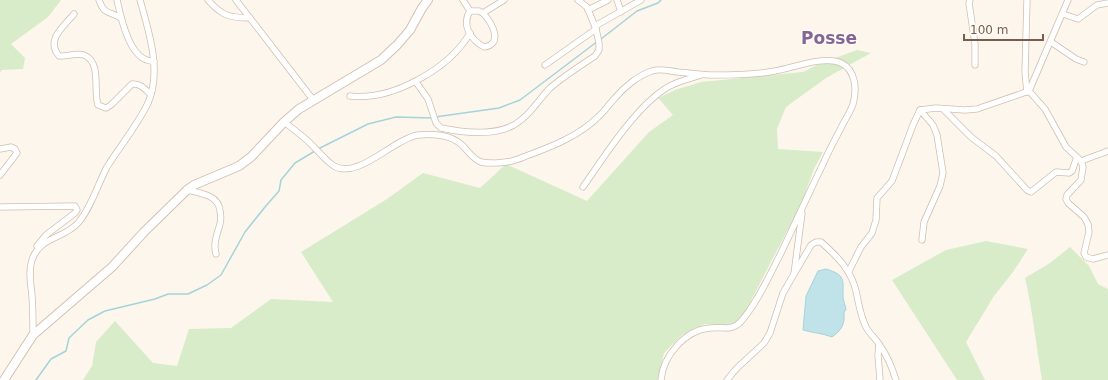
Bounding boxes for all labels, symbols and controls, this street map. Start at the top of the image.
scale bar [964,16,1043,42]
text: 100 m [970,23,1008,37]
district label: Posse [801,28,857,48]

